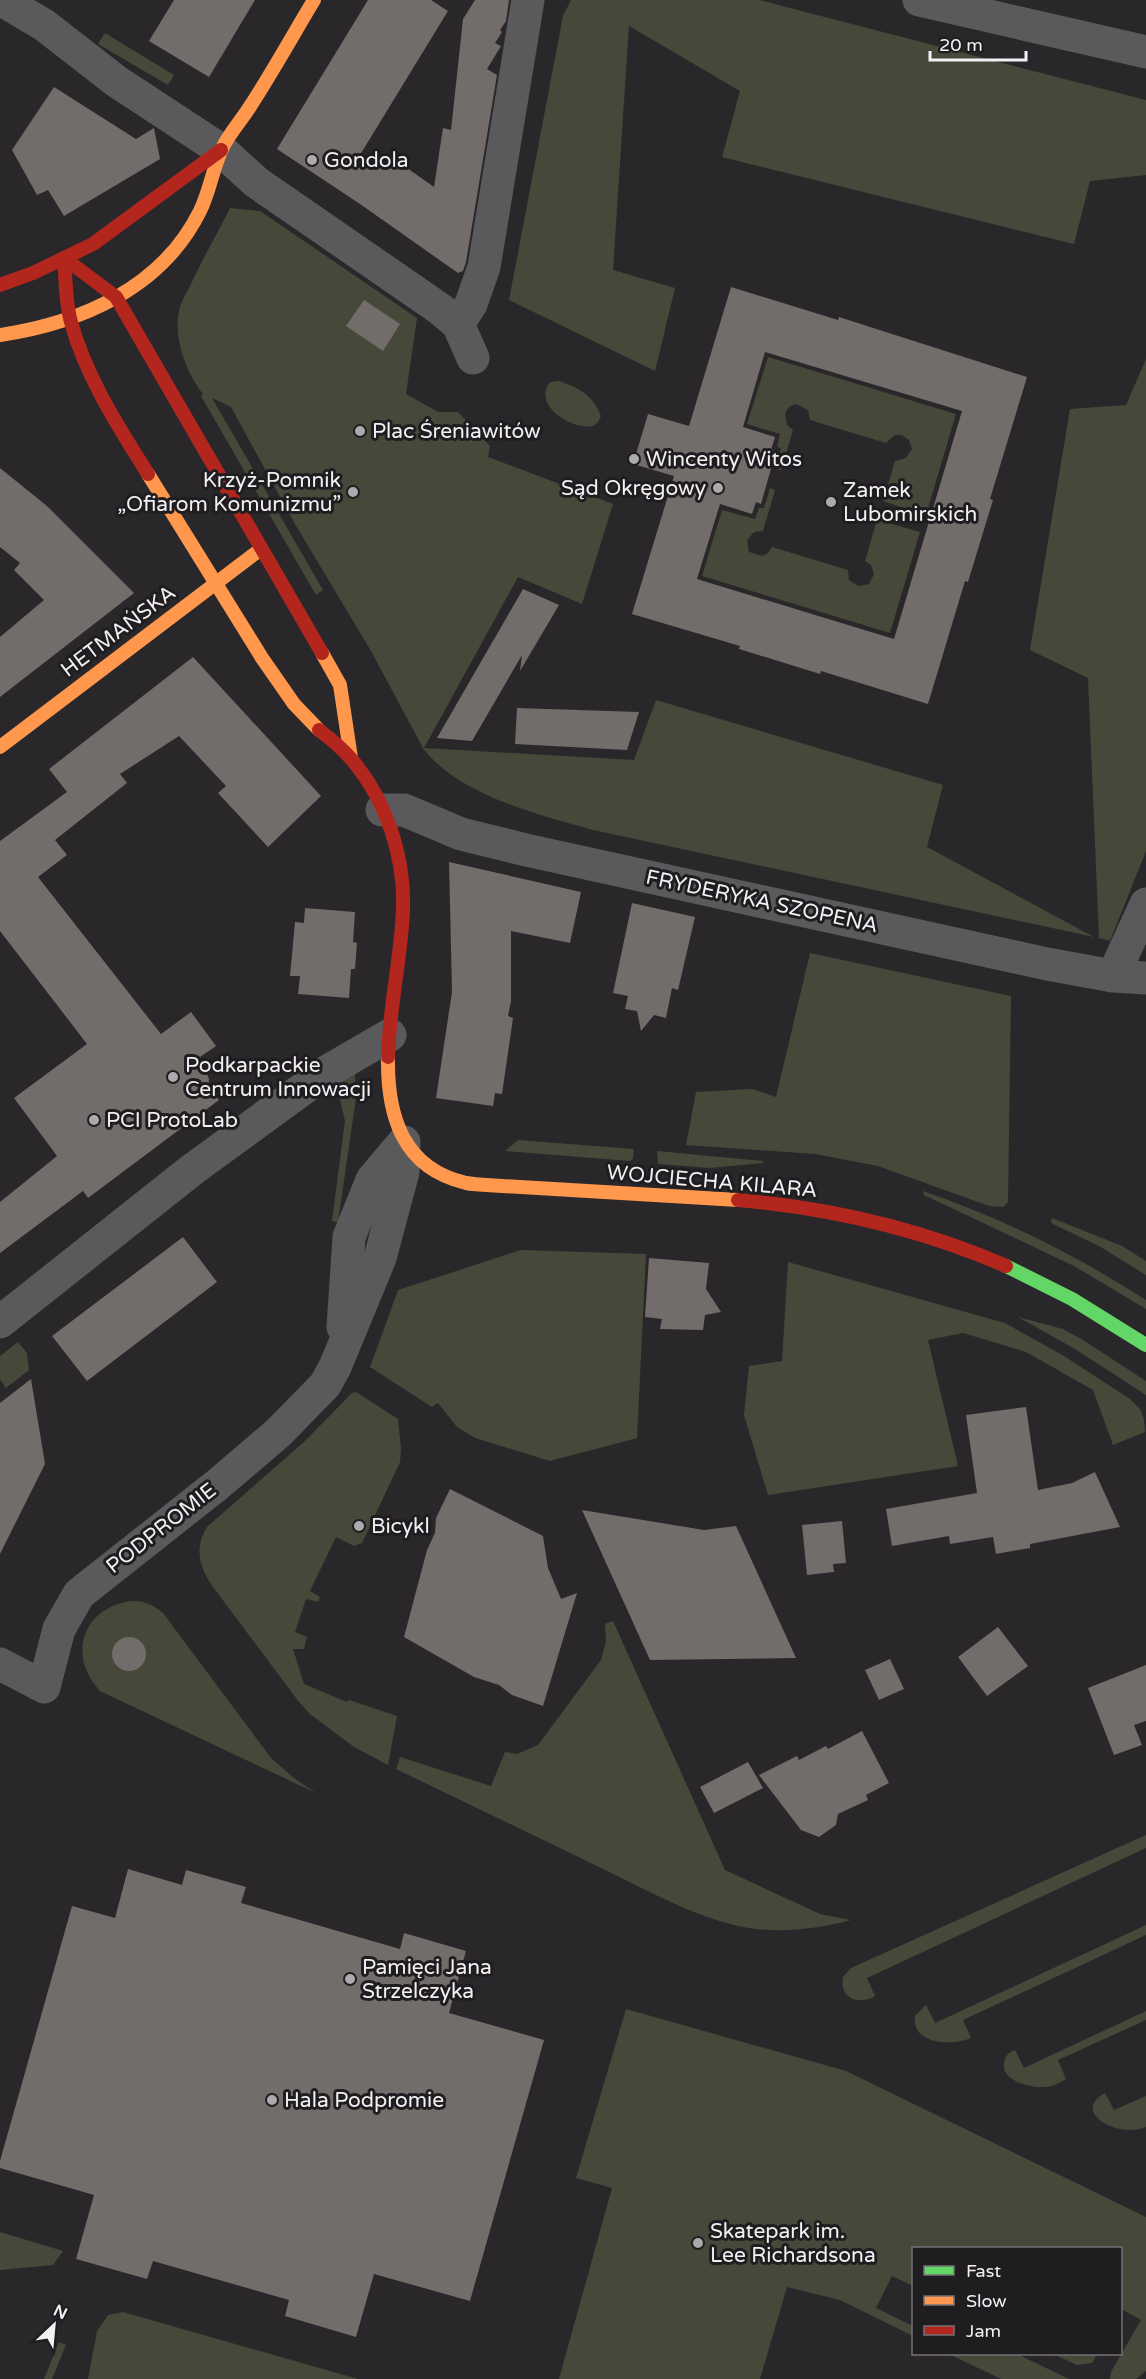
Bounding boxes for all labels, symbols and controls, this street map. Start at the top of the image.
scale bar [930,24,1026,62]
text: 20 m [939,34,983,56]
place label: Gondola [324,148,409,173]
marker: Gondola [305,153,319,167]
place label: Plac Śreniawitów [372,419,541,444]
marker: Plac Śreniawitów [353,424,367,438]
place label: Wincenty Witos [646,447,802,472]
marker: Wincenty Witos [627,452,641,466]
place label: Krzyż-Pomnik „Ofiarom Komunizmu” [117,468,341,517]
place label: Sąd Okręgowy [561,476,706,501]
place label: Zamek Lubomirskich [843,478,977,527]
marker: Sąd Okręgowy [711,481,725,495]
marker: Krzyż-Pomnik „Ofiarom Komunizmu” [346,485,360,499]
marker: Zamek Lubomirskich [824,495,838,509]
street label: HETMAŃSKA [56,580,181,683]
street label: FRYDERYKA SZOPENA [643,865,880,938]
place label: Podkarpackie Centrum Innowacji [185,1053,371,1102]
marker: Podkarpackie Centrum Innowacji [166,1070,180,1084]
place label: PCI ProtoLab [106,1108,238,1133]
marker: PCI ProtoLab [87,1113,101,1127]
street label: WOJCIECHA KILARA [606,1160,818,1203]
street label: PODPROMIE [101,1478,221,1579]
place label: Bicykl [371,1514,430,1539]
marker: Bicykl [352,1519,366,1533]
place label: Pamięci Jana Strzelczyka [362,1955,492,2004]
marker: Pamięci Jana Strzelczyka [343,1972,357,1986]
place label: Hala Podpromie [284,2088,444,2113]
marker: Hala Podpromie [265,2093,279,2107]
place label: Skatepark im. Lee Richardsona [710,2219,876,2268]
marker: Skatepark im. Lee Richardsona [691,2236,705,2250]
legend [912,2247,1122,2355]
text: Fast [966,2260,1001,2282]
text: Slow [966,2290,1007,2312]
north arrow [24,2295,84,2355]
text: N [50,2301,70,2324]
text: Jam [966,2320,1001,2342]

